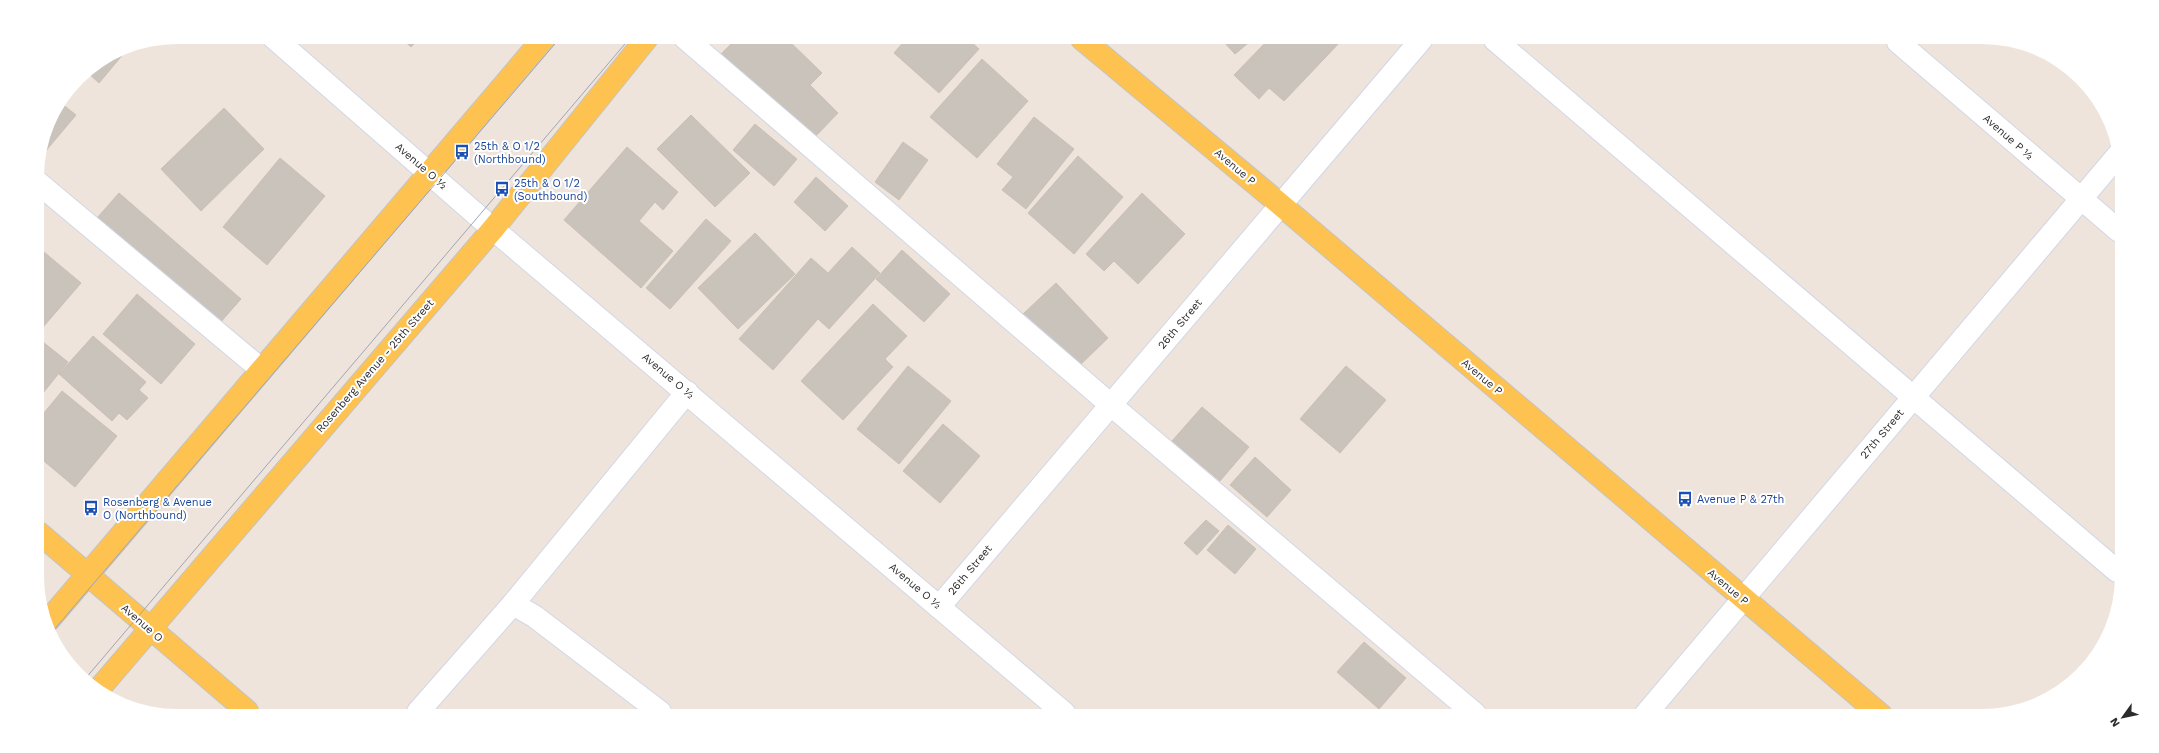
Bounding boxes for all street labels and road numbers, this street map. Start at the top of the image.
street label: Avenue P ½ [1980,112,2036,163]
street label: Avenue O ½ [393,140,450,192]
street label: Avenue P [1212,146,1258,188]
street label: Rosenberg Avenue - 25th Street [314,296,437,435]
street label: 26th Street [1155,296,1205,352]
street label: Avenue O ½ [639,350,697,402]
street label: Avenue P [1459,356,1505,398]
street label: 27th Street [1858,406,1907,461]
street label: 26th Street [945,542,995,598]
street label: Avenue O ½ [886,560,944,612]
street label: Avenue P [1705,566,1751,608]
street label: Avenue O [119,601,165,645]

